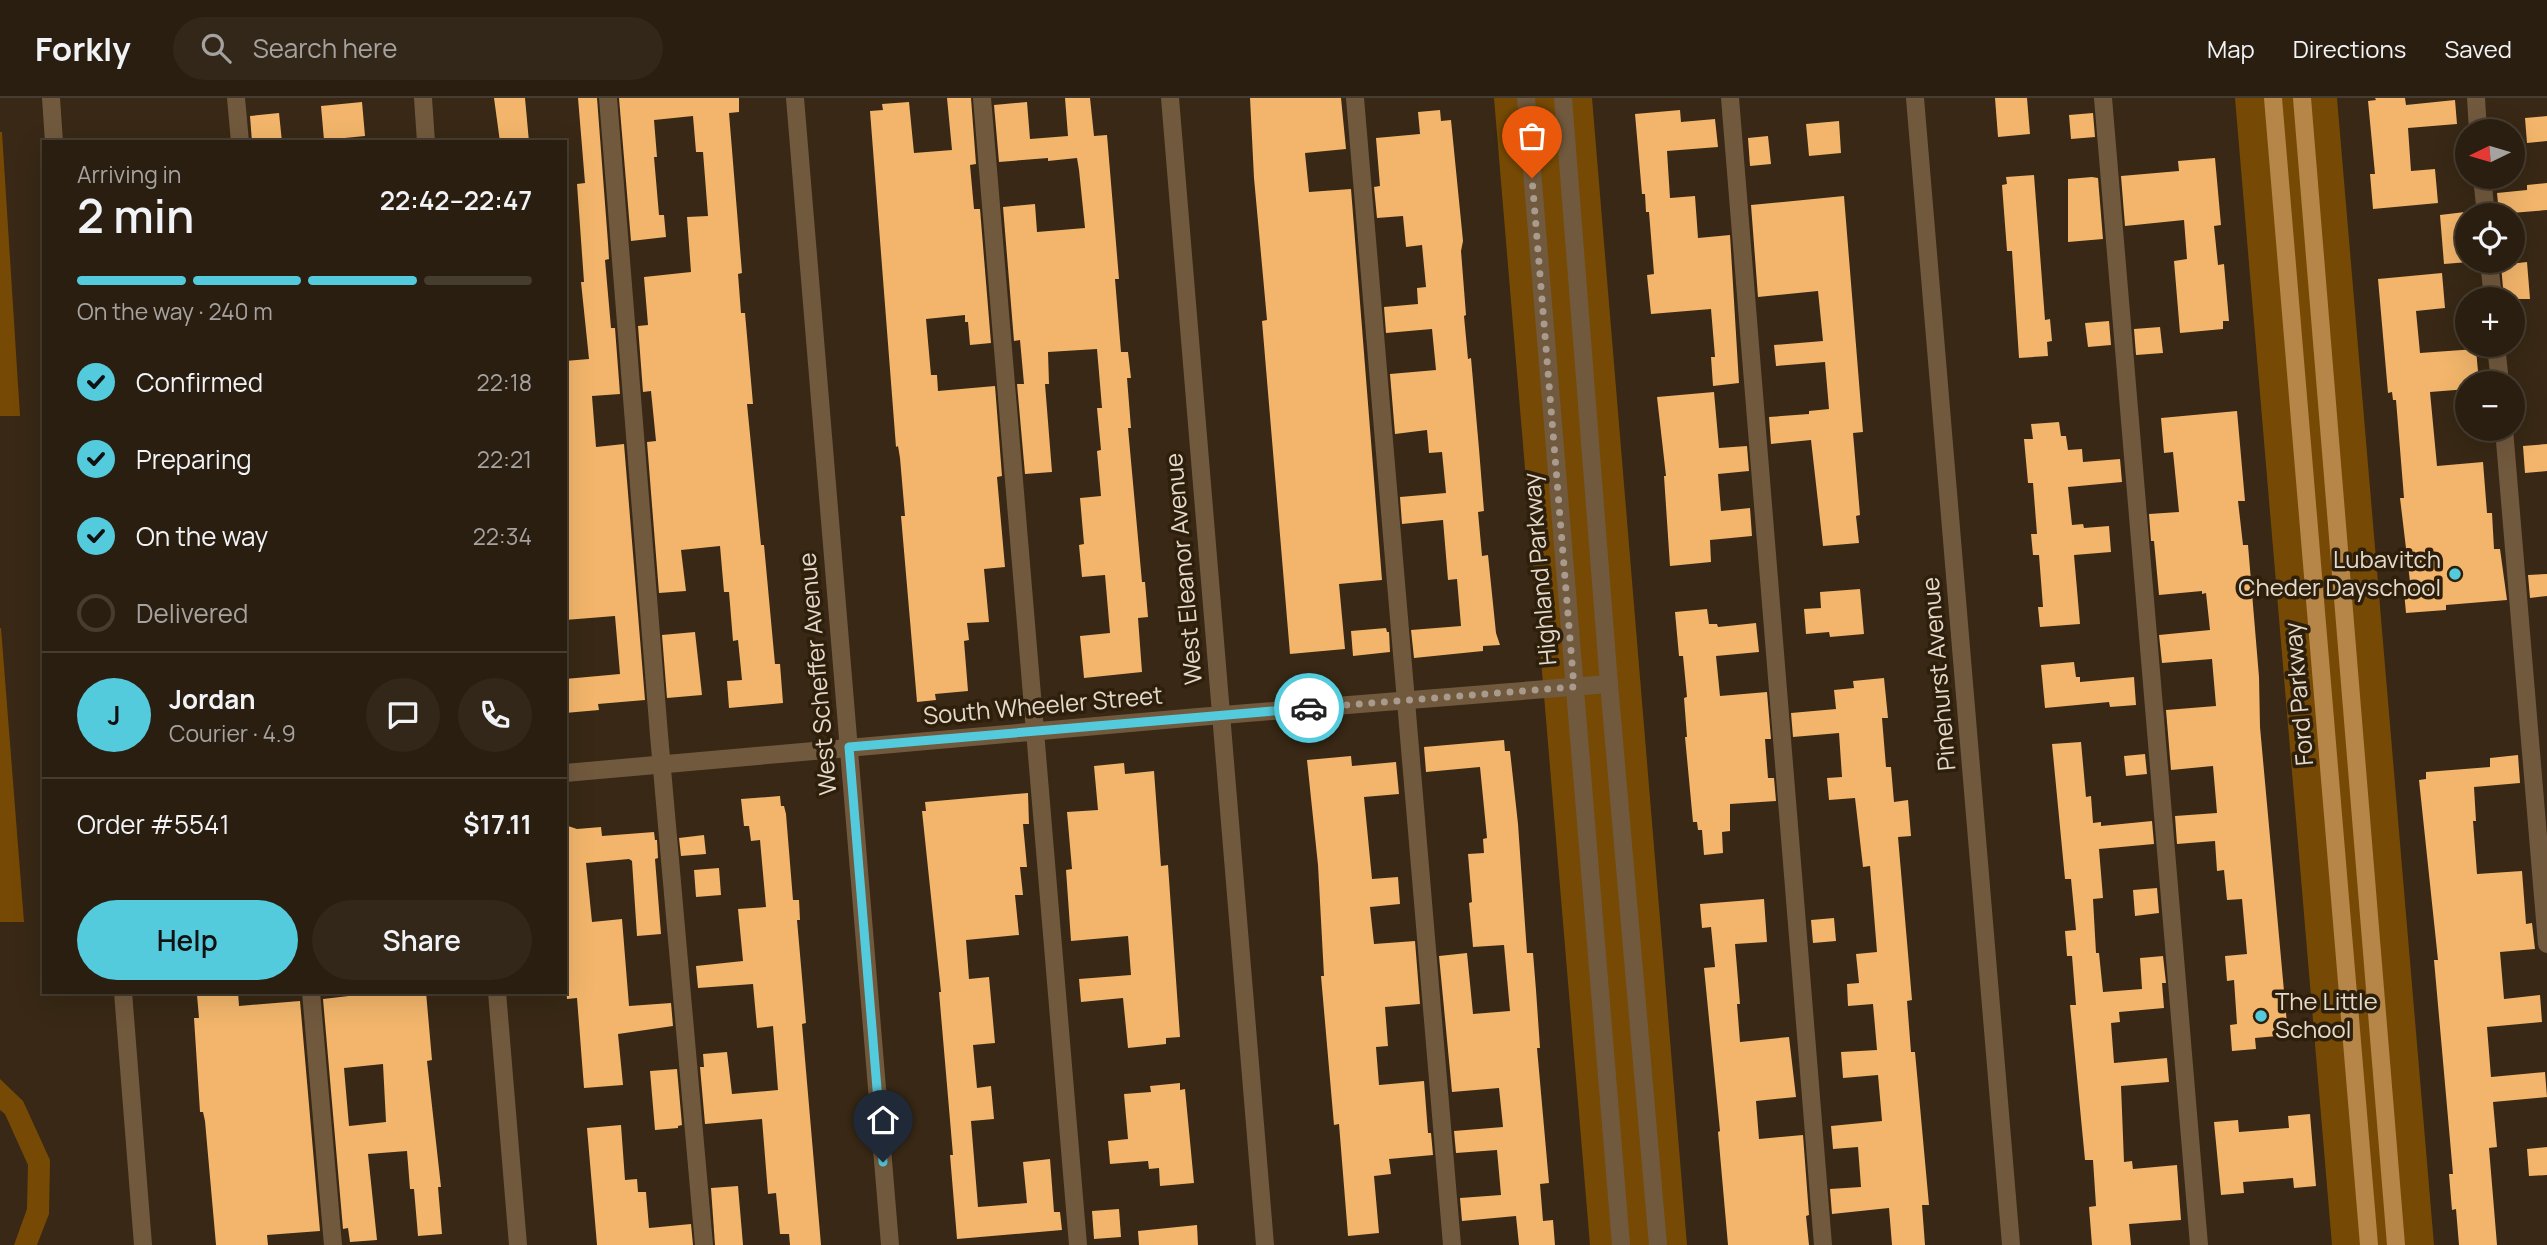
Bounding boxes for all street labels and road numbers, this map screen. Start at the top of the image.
street label: West Eleanor Avenue [1156,452,1209,686]
street label: Highland Parkway [1514,471,1563,667]
street label: West Scheffer Avenue [789,551,844,797]
street label: Pinehurst Avenue [1913,576,1962,772]
street label: Ford Parkway [2275,621,2320,767]
street label: South Wheeler Street [922,678,1164,731]

